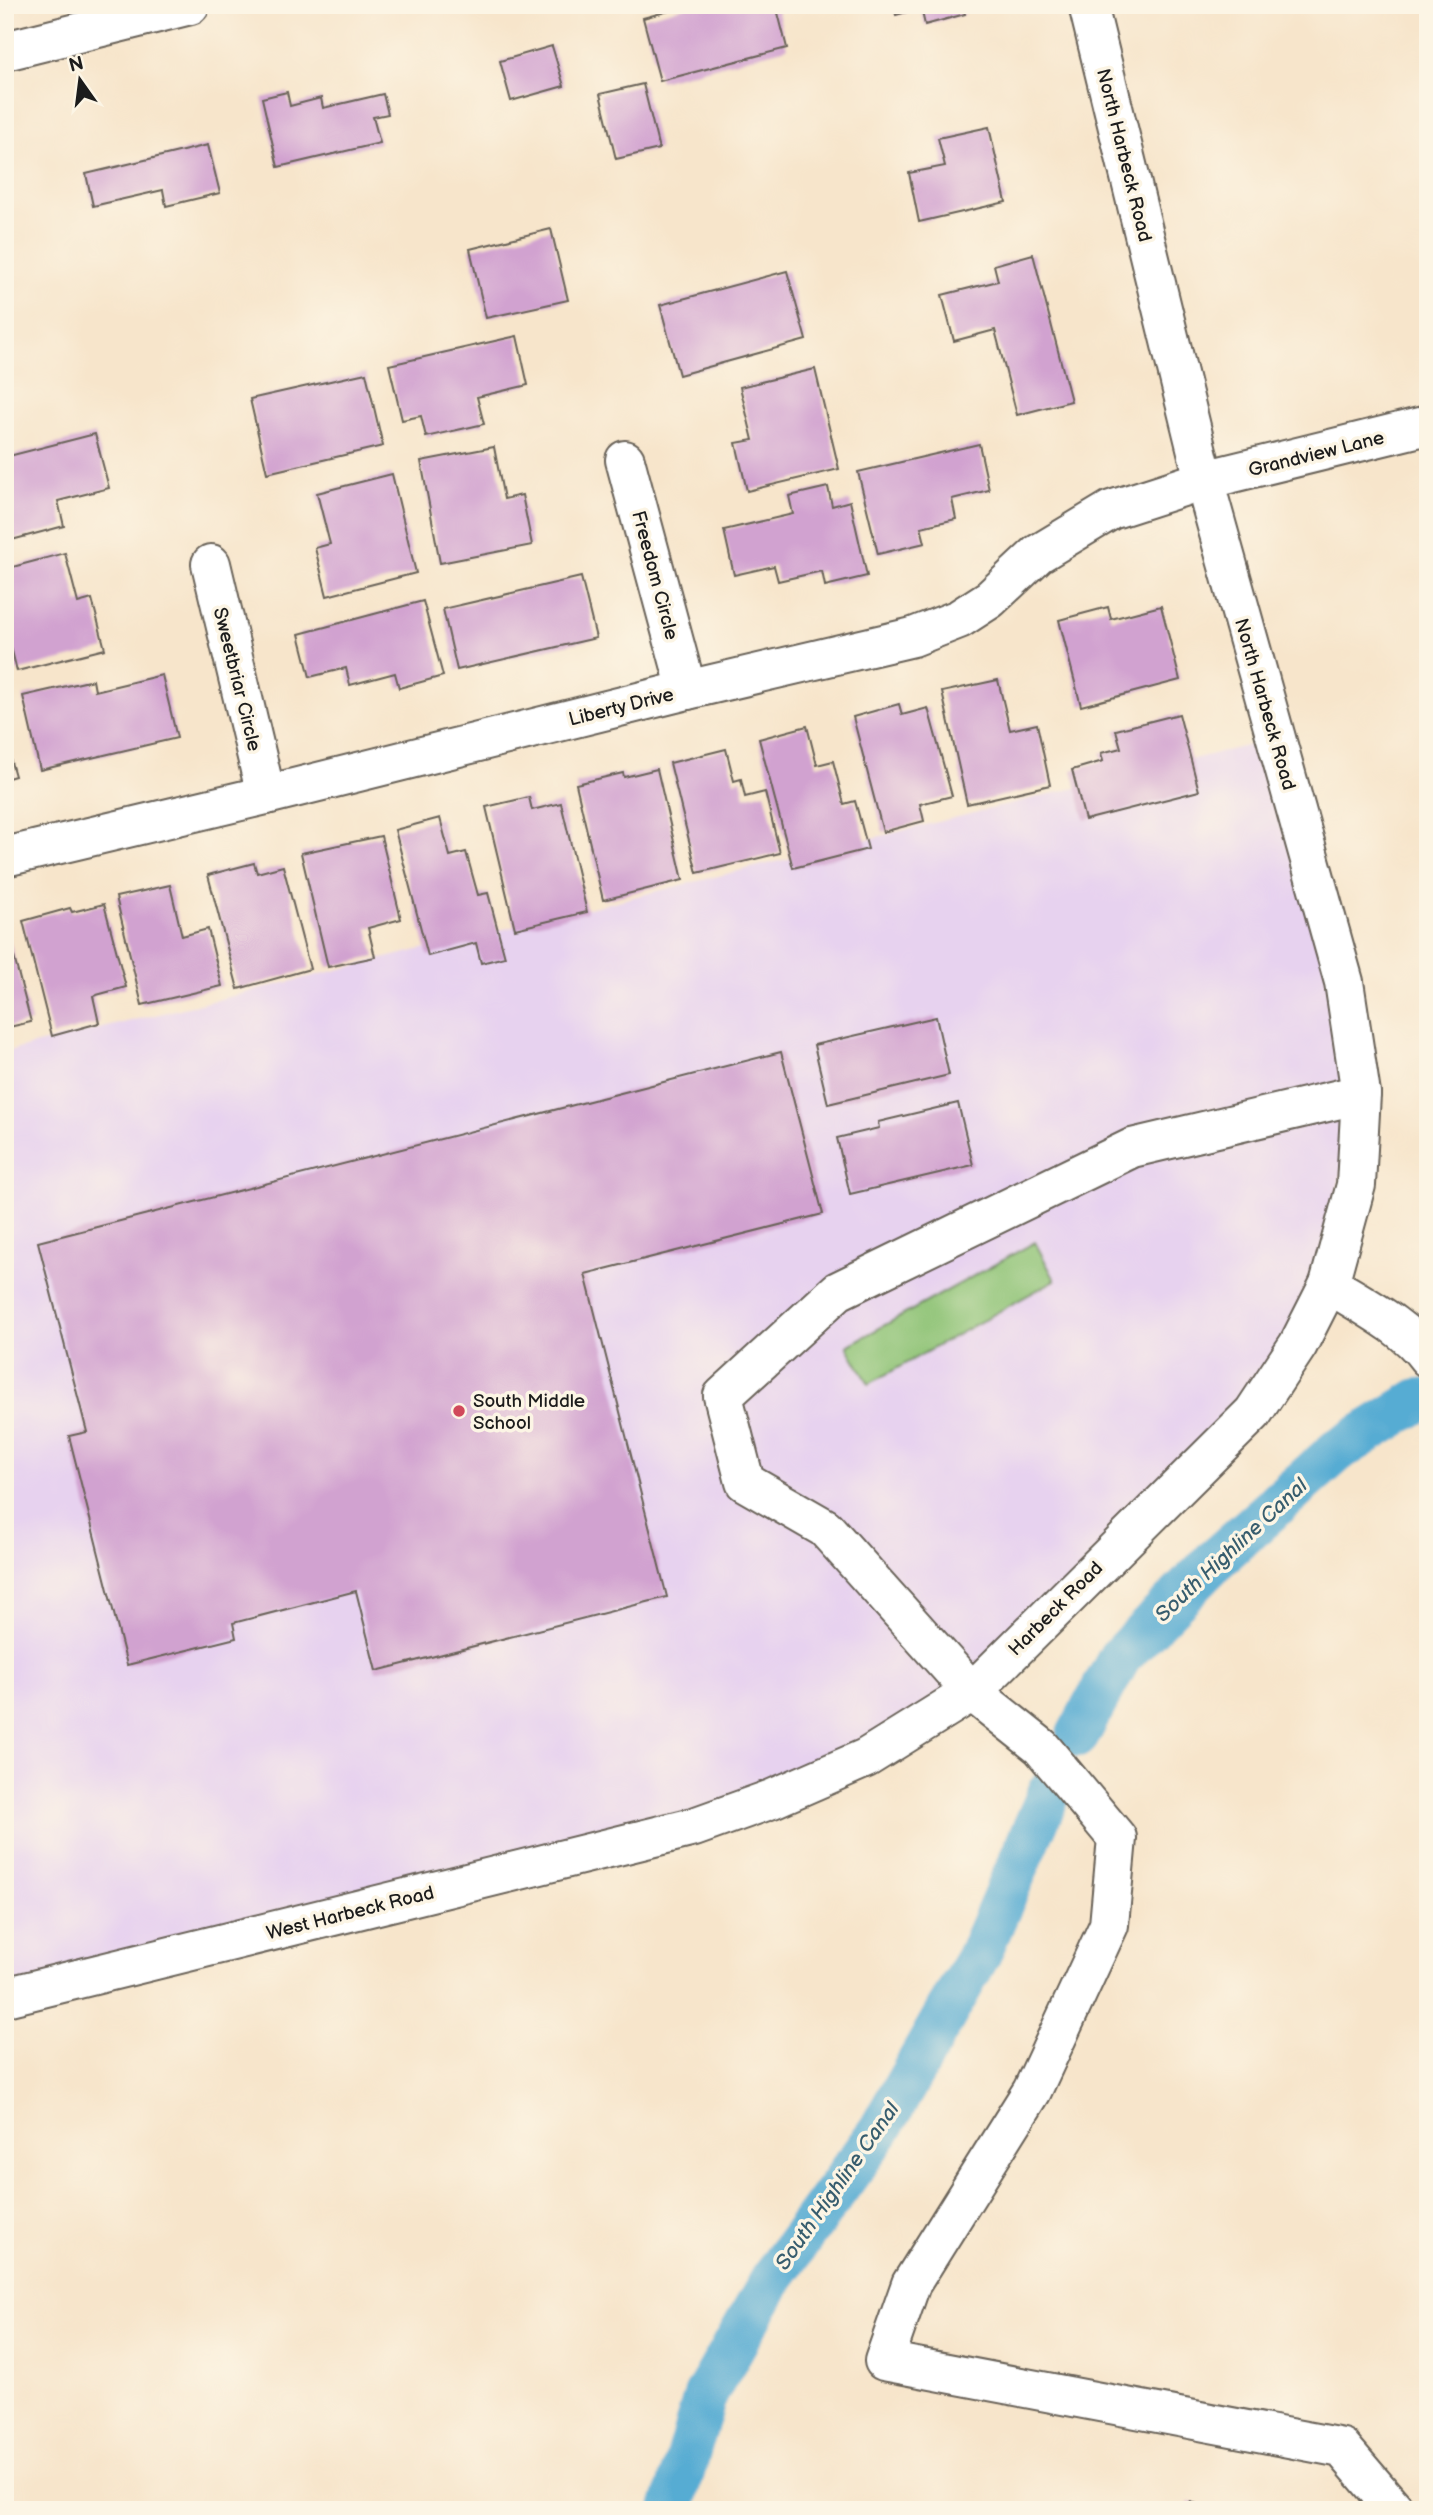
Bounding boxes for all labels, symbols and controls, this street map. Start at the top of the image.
north arrow [46,46,116,116]
text: N [67,52,86,78]
street label: North Harbeck Road [1091,66,1156,244]
street label: Grandview Lane [1246,426,1387,482]
street label: Freedom Circle [626,508,683,642]
street label: Sweetbriar Circle [208,605,266,754]
street label: North Harbeck Road [1229,616,1300,793]
street label: Liberty Drive [566,683,676,732]
place label: South Middle School [473,1390,585,1435]
marker: South Middle School [451,1403,467,1419]
water label: South Highline Canal [1150,1473,1313,1627]
street label: Harbeck Road [1004,1557,1108,1661]
street label: West Harbeck Road [264,1882,437,1945]
water label: South Highline Canal [770,2097,905,2275]

